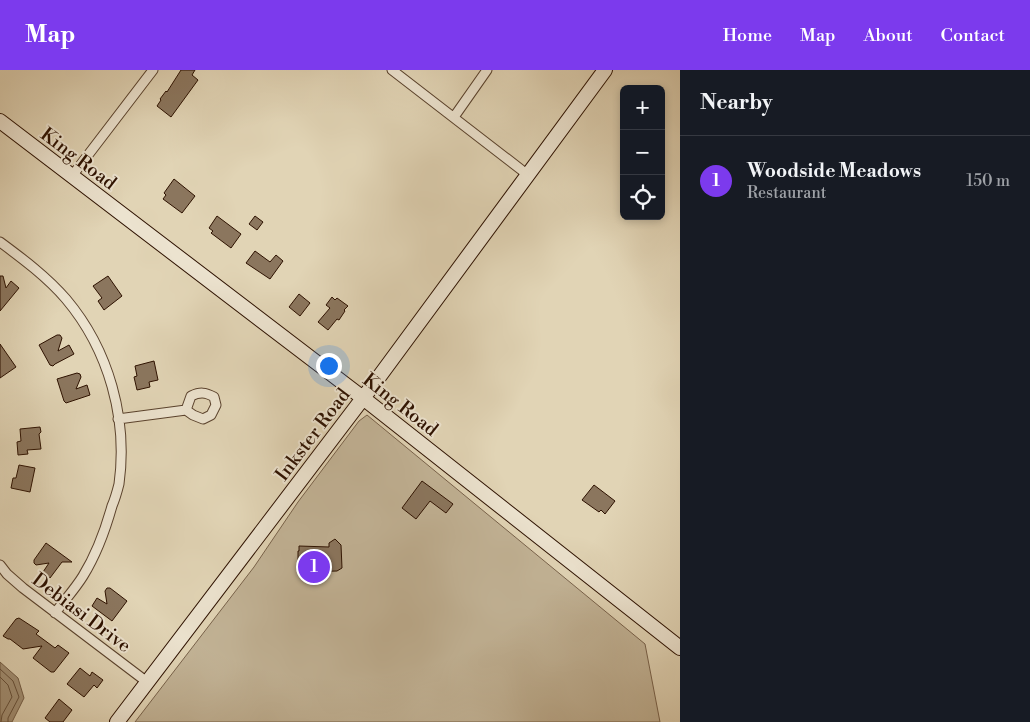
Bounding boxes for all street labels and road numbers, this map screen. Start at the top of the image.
street label: King Road [36,122,121,195]
street label: King Road [358,368,443,442]
street label: Inkster Road [270,383,356,486]
street label: Debiasi Drive [27,568,136,658]

